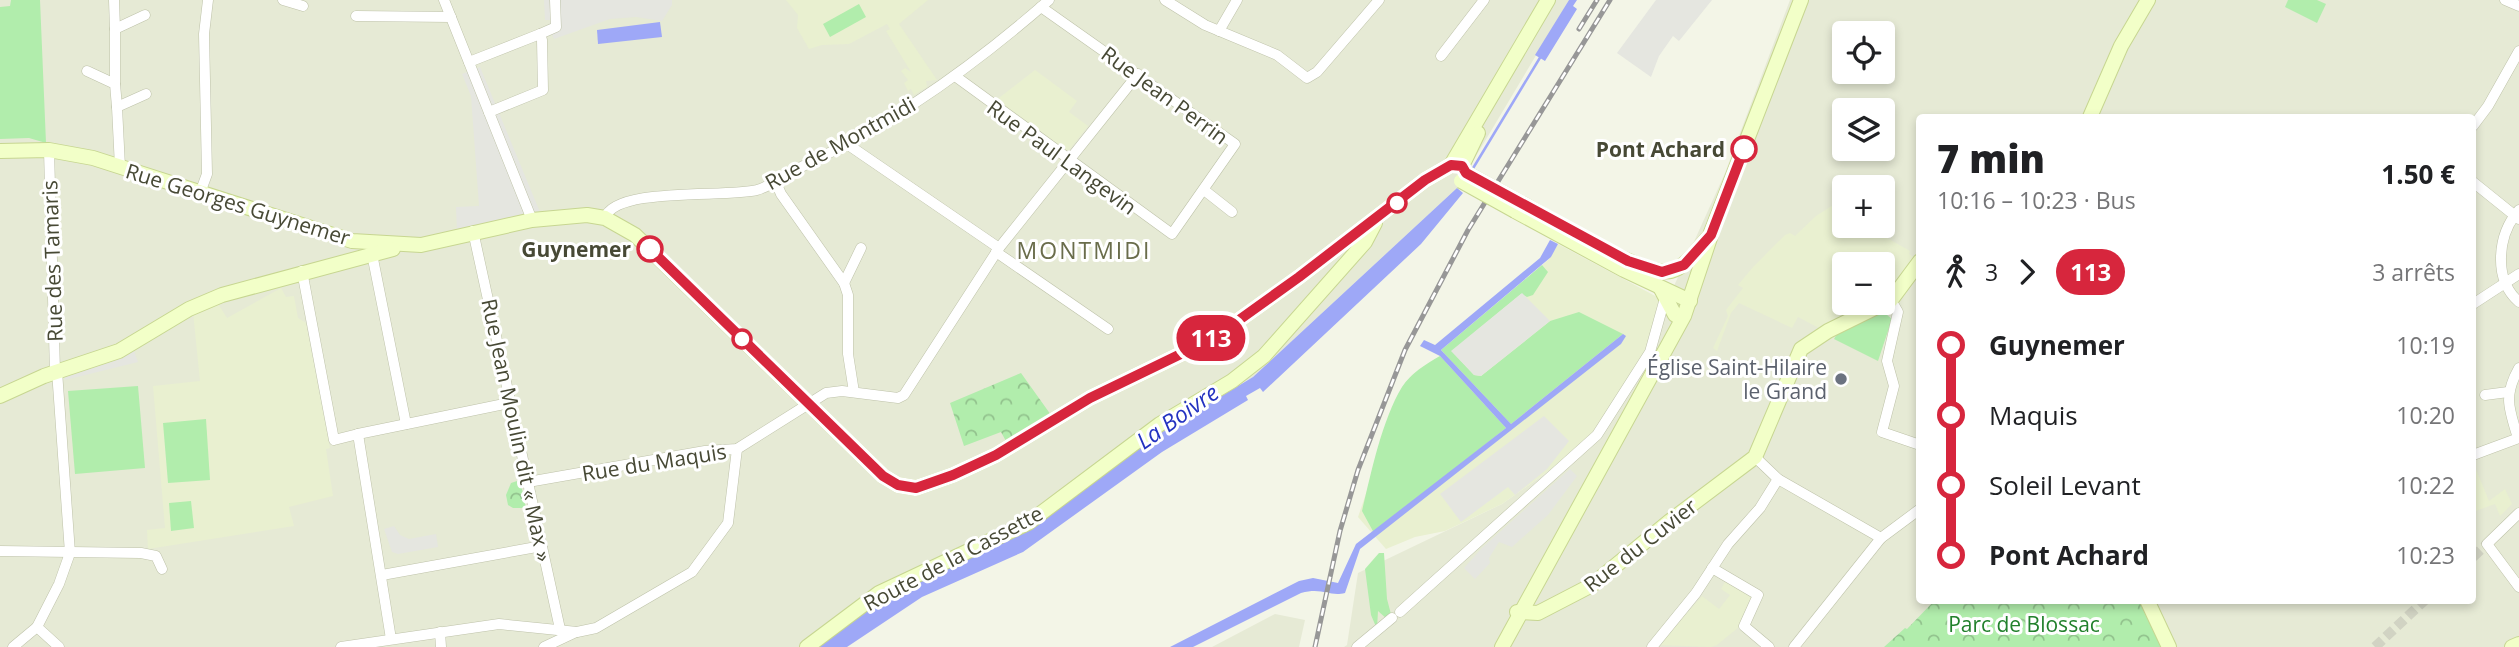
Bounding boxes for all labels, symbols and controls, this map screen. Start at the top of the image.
map controls [1832,21,1895,315]
button: locate [1832,21,1895,84]
street label: Rue Jean Perrin [1096,40,1234,150]
street label: Rue de Montmidi [760,90,920,196]
street label: Rue Paul Langevin [982,93,1142,221]
button: layers [1832,98,1895,161]
text: 7 min [1937,132,2045,184]
place label: Pont Achard [1596,135,1725,163]
marker: Pont Achard [1731,136,1757,162]
text: 1.50 € [2381,156,2455,192]
street label: Rue Georges Guynemer [122,157,354,252]
button: + [1832,175,1895,238]
street label: Rue des Tamaris [35,180,69,342]
text: 10:16 – 10:23 · Bus [1937,184,2136,216]
unlabelled marker [1387,193,1407,213]
district label: MONTMIDI [1017,234,1151,266]
place label: Guynemer [521,235,631,263]
marker: Guynemer [637,236,663,262]
button: − [1832,252,1895,315]
icon: walk [1937,253,1975,291]
icon: forward [2008,253,2046,291]
text: 113 [2070,255,2111,288]
text: 3 [1985,256,1998,288]
text: 3 arrêts [2372,256,2455,288]
street label: Rue Jean Moulin dit « Max » [475,296,559,564]
line badge: 113 [1171,315,1251,361]
text: 113 [1190,321,1232,354]
text: Guynemer [1989,327,2125,363]
unlabelled marker [732,329,752,349]
text: 10:19 [2396,329,2455,361]
place label: Église Saint-Hilaire le Grand [1647,353,1827,405]
marker: Église Saint-Hilaire le Grand [1833,371,1849,387]
water label: La Boivre [1129,376,1225,456]
text: Maquis [1989,397,2078,433]
text: 10:20 [2396,399,2455,431]
street label: Rue du Maquis [580,437,728,487]
text: Soleil Levant [1989,467,2141,503]
text: 10:22 [2396,469,2455,501]
street label: Rue du Cuvier [1578,492,1703,598]
street label: Route de la Cassette [858,499,1048,617]
text: Pont Achard [1989,537,2149,573]
text: 10:23 [2396,539,2455,571]
park label: Parc de Blossac [1948,610,2100,638]

